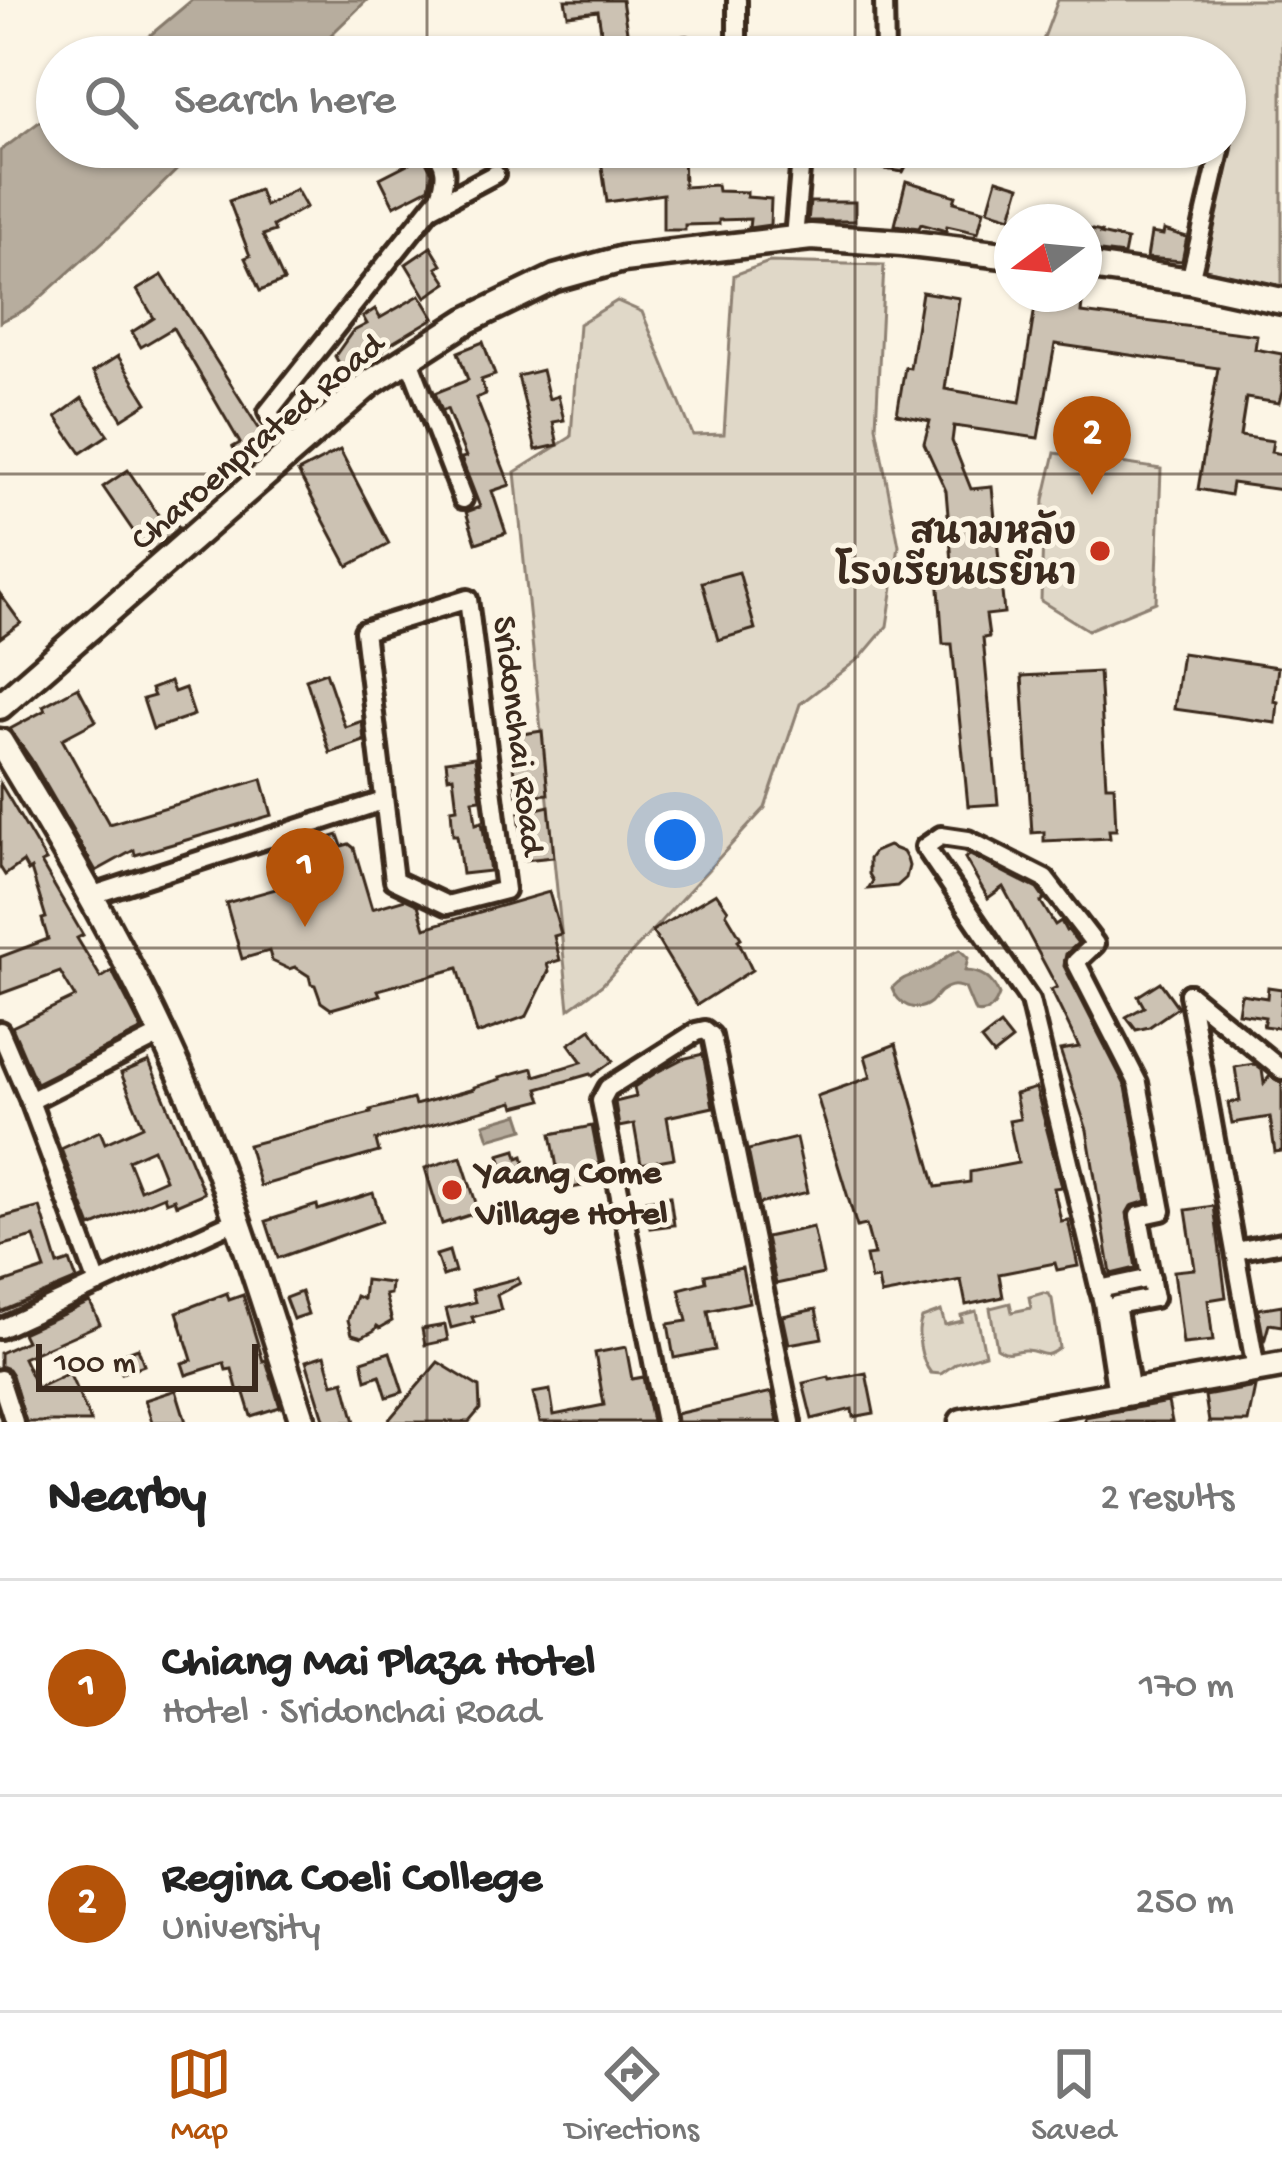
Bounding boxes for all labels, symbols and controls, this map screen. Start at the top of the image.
search box [36,36,1246,168]
icon: search [78,69,144,135]
text: Search here [174,76,396,129]
north arrow [994,204,1102,312]
street label: Charoenprated Road [124,323,397,563]
pin: 2 [1053,396,1131,495]
place label: สนามหลัง โรงเรียนเรยีนา [835,509,1076,599]
marker: สนามหลัง โรงเรียนเรยีนา [1087,538,1113,564]
street label: Sridonchai Road [480,614,552,861]
your location [645,810,705,870]
pin: 1 [266,828,344,927]
place label: Yaang Come Village Hotel [472,1154,668,1238]
marker: Yaang Come Village Hotel [439,1177,465,1203]
scale bar [36,1338,258,1391]
text: 100 m [54,1346,136,1384]
text: Nearby [48,1470,206,1530]
text: 2 results [1100,1477,1234,1523]
text: Chiang Mai Plaza Hotel [162,1638,595,1691]
text: 1 [79,1665,95,1711]
text: 170 m [1139,1665,1234,1711]
text: Hotel · Sridonchai Road [162,1691,541,1737]
text: Regina Coeli College [162,1854,542,1907]
text: 2 [77,1881,97,1927]
text: 250 m [1135,1881,1234,1927]
text: University [162,1907,321,1953]
tab: Map [166,2041,232,2151]
tab: Directions [565,2041,699,2151]
tab: Saved [1031,2041,1116,2151]

